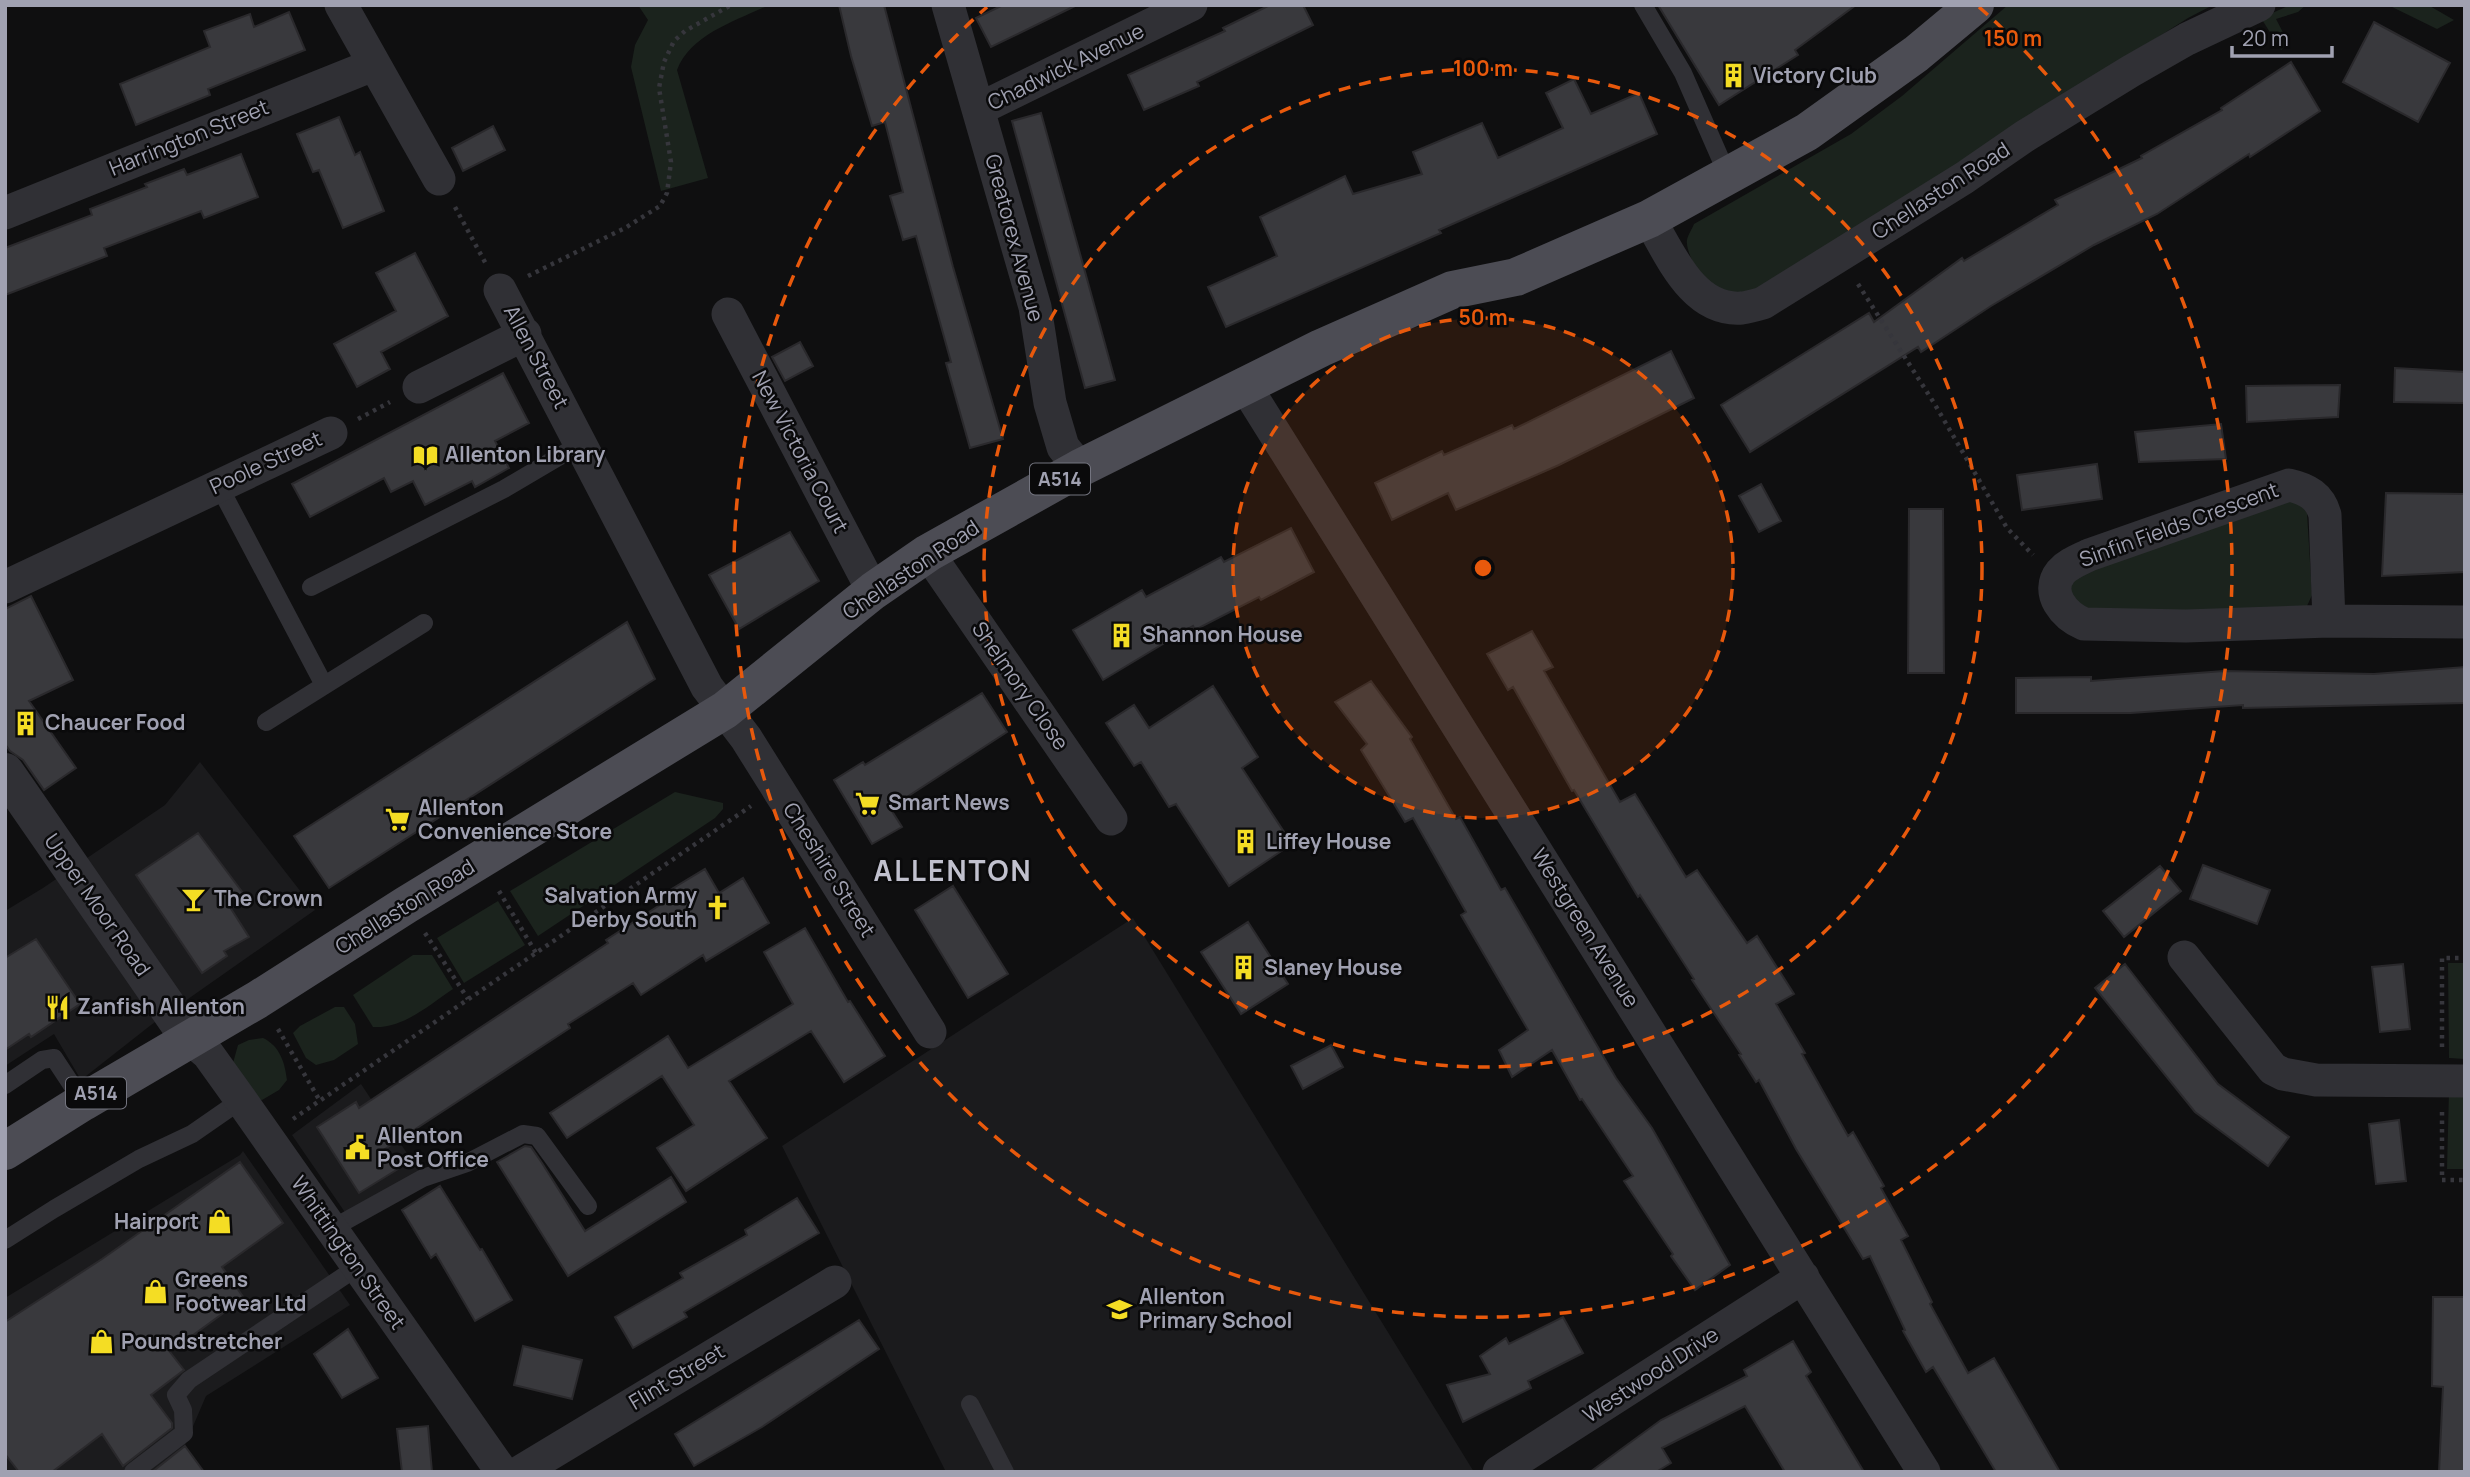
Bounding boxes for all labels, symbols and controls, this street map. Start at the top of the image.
scale bar [2232,14,2332,58]
street label: Chadwick Avenue [983,16,1148,116]
text: 150 m [1984,24,2042,52]
text: 20 m [2242,24,2289,52]
text: 100 m [1453,54,1513,82]
place label: Victory Club [1753,61,1877,89]
building icon: Victory Club [1719,62,1747,90]
street label: Harrington Street [105,92,273,182]
street label: Chellaston Road [1866,135,2015,245]
street label: Greatorex Avenue [979,151,1051,325]
street label: Allen Street [498,300,576,413]
text: 50 m [1458,303,1508,331]
street label: New Victoria Court [746,365,855,538]
street label: Poole Street [205,424,326,500]
place label: Allenton Library [445,440,605,468]
library icon: Allenton Library [411,441,439,469]
road number: A514 [1030,464,1090,494]
street label: Sinfin Fields Crescent [2075,475,2282,573]
street label: Chellaston Road [837,513,984,625]
centre of rings [1471,556,1495,580]
street label: Shelmory Close [966,616,1076,755]
place label: Shannon House [1142,620,1303,648]
building icon: Shannon House [1108,621,1136,649]
place label: Chaucer Food [45,708,185,736]
building icon: Chaucer Food [11,709,39,737]
place label: Smart News [888,788,1010,816]
supermarket icon: Smart News [854,789,882,817]
place label: Allenton Convenience Store [418,793,612,845]
street label: Cheshire Street [777,797,882,942]
supermarket icon: Allenton Convenience Store [384,806,412,834]
place label: Liffey House [1266,827,1391,855]
street label: Upper Moor Road [38,828,157,981]
building icon: Liffey House [1232,828,1260,856]
street label: Westgreen Avenue [1526,843,1646,1012]
district label: ALLENTON [873,851,1033,889]
street label: Chellaston Road [330,852,479,960]
place label: Salvation Army Derby South [544,881,697,933]
place label: The Crown [214,884,323,912]
bar icon: The Crown [180,885,208,913]
church icon: Salvation Army Derby South [703,894,731,922]
place label: Slaney House [1264,953,1402,981]
building icon: Slaney House [1230,954,1258,982]
place label: Zanfish Allenton [77,992,245,1020]
restaurant icon: Zanfish Allenton [43,993,71,1021]
road number: A514 [66,1078,126,1108]
place label: Allenton Post Office [377,1121,489,1173]
public building icon: Allenton Post Office [343,1134,371,1162]
street label: Whittington Street [285,1170,412,1335]
place label: Hairport [114,1207,199,1235]
shop icon: Hairport [205,1208,233,1236]
place label: Greens Footwear Ltd [175,1265,306,1317]
shop icon: Greens Footwear Ltd [141,1278,169,1306]
place label: Allenton Primary School [1139,1282,1293,1334]
school or university icon: Allenton Primary School [1105,1295,1133,1323]
street label: Westwood Drive [1577,1320,1724,1428]
place label: Poundstretcher [121,1327,282,1355]
shop icon: Poundstretcher [87,1328,115,1356]
street label: Flint Street [623,1337,730,1416]

